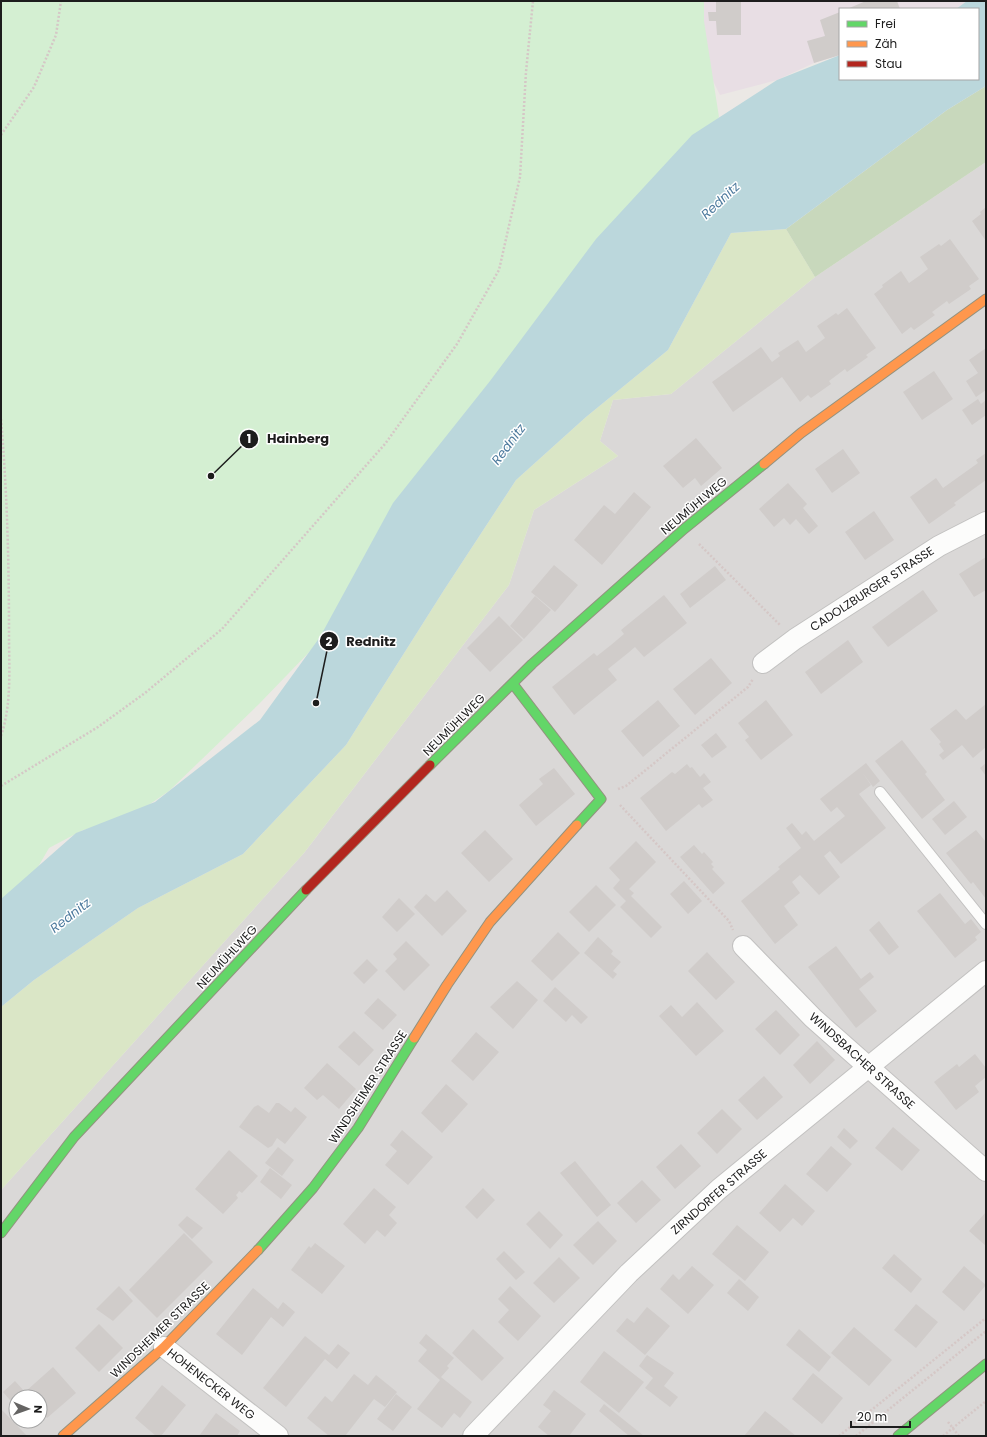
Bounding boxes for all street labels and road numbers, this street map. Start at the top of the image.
street label: NEUMÜHLWEG [657,473,730,538]
street label: CADOLZBURGER STRASSE [806,542,937,635]
street label: NEUMÜHLWEG [419,690,489,760]
street label: NEUMÜHLWEG [193,921,261,992]
street label: WINDSBACHER STRASSE [806,1008,919,1113]
street label: WINDSHEIMER STRASSE [324,1027,411,1147]
street label: ZIRNDORFER STRASSE [667,1145,770,1238]
street label: WINDSHEIMER STRASSE [106,1278,213,1382]
street label: HOHENECKER WEG [164,1344,259,1423]

